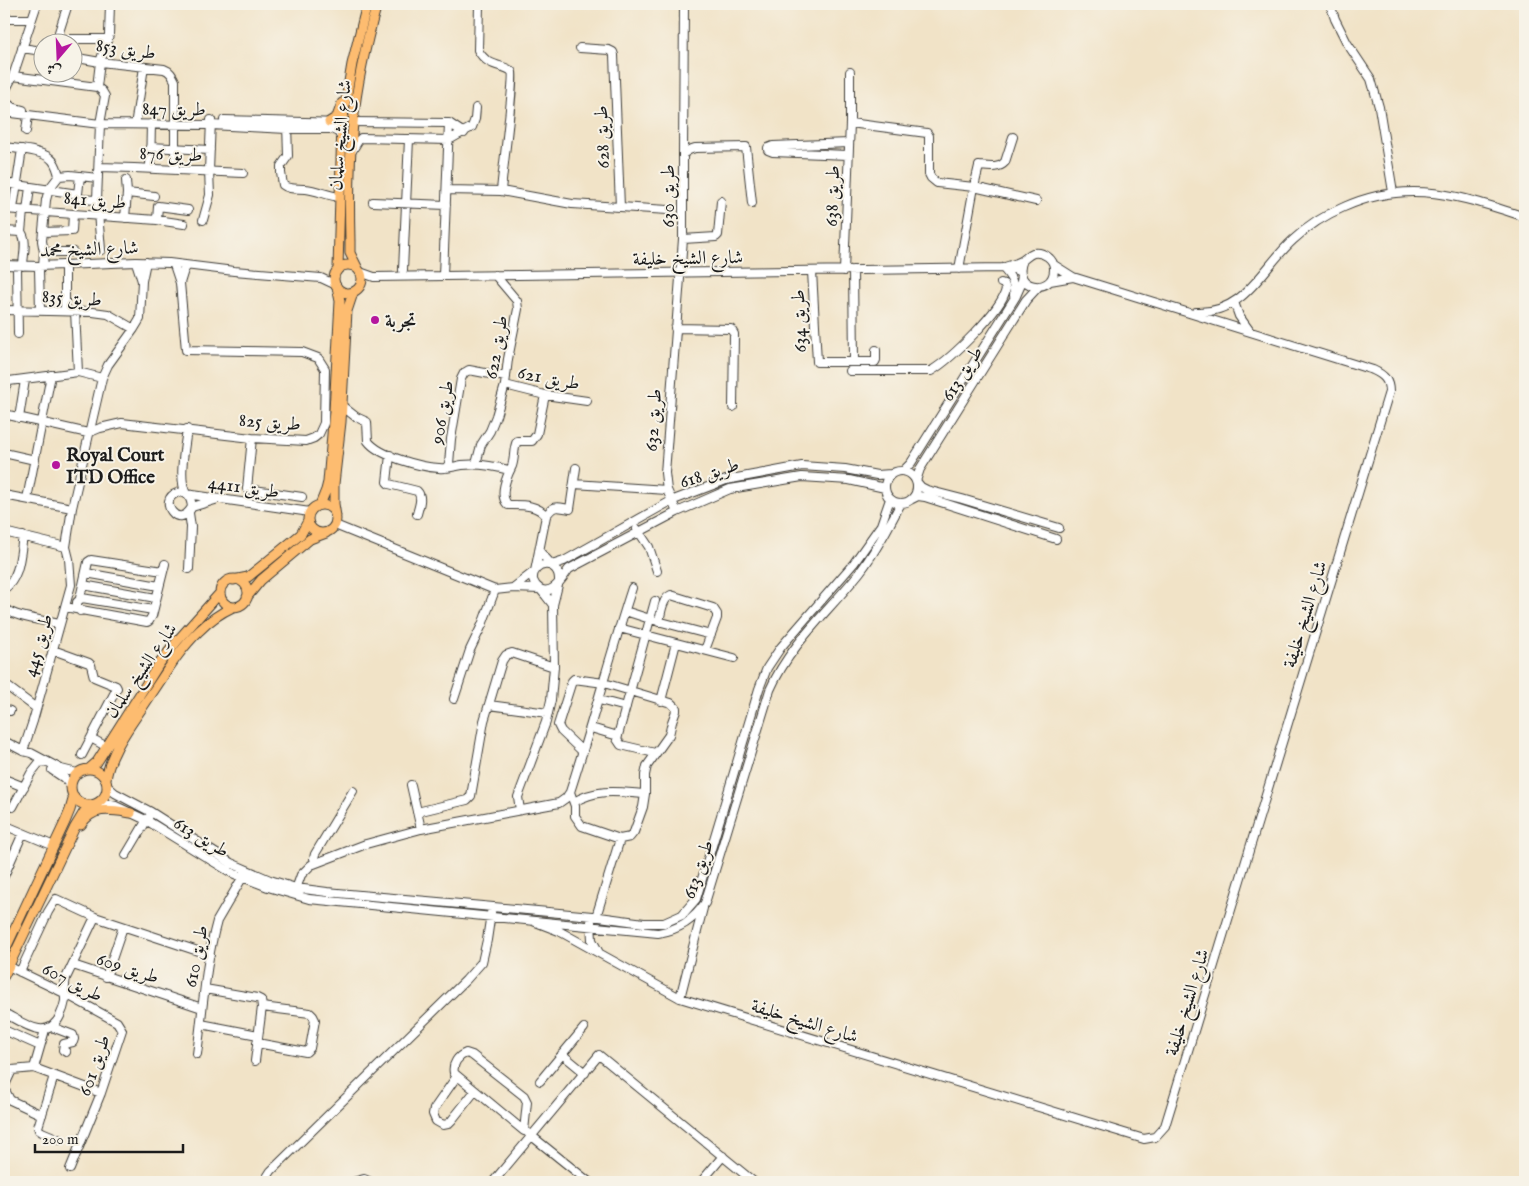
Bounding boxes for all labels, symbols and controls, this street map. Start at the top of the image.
north arrow [32,32,82,82]
street label: طريق 853 [94,34,157,66]
text: ش [44,59,64,80]
street label: شارع الشيخ سلمان [324,79,362,192]
street label: طريق 847 [142,97,206,123]
street label: طريق 628 [590,105,616,169]
street label: طريق 876 [139,142,203,168]
street label: طريق 630 [657,164,681,228]
street label: طريق 638 [820,165,846,227]
street label: طريق 841 [63,186,127,216]
street label: شارع الشيخ محمد [39,236,139,268]
street label: شارع الشيخ خليفة [633,246,744,276]
street label: طريق 835 [41,285,103,313]
street label: طريق 634 [787,289,813,353]
place label: تجربة [385,310,416,334]
street label: طريق 622 [480,313,514,381]
marker: تجربة [369,314,381,326]
street label: طريق 613 [936,342,989,406]
street label: طريق 621 [515,361,582,397]
street label: طريق 906 [425,378,460,447]
street label: طريق 632 [640,388,668,452]
street label: طريق 825 [238,409,302,437]
place label: Royal Court ITD Office [66,444,165,490]
street label: طريق 618 [677,453,742,495]
marker: Royal Court ITD Office [50,459,62,471]
street label: طريق 4411 [207,471,281,505]
street label: شارع الشيخ خليفة [1278,558,1337,672]
street label: طريق 445 [19,611,59,680]
street label: شارع الشيخ سلمان [100,619,187,726]
street label: طريق 613 [169,812,233,864]
street label: طريق 613 [678,837,720,902]
street label: طريق 610 [179,923,215,990]
street label: شارع الشيخ خليفة [1160,946,1219,1060]
street label: طريق 609 [93,948,162,990]
street label: طريق 607 [38,957,107,1008]
street label: شارع الشيخ خليفة [747,994,861,1053]
street label: طريق 601 [73,1032,117,1099]
scale bar [35,1121,182,1153]
text: 200 m [42,1130,79,1149]

